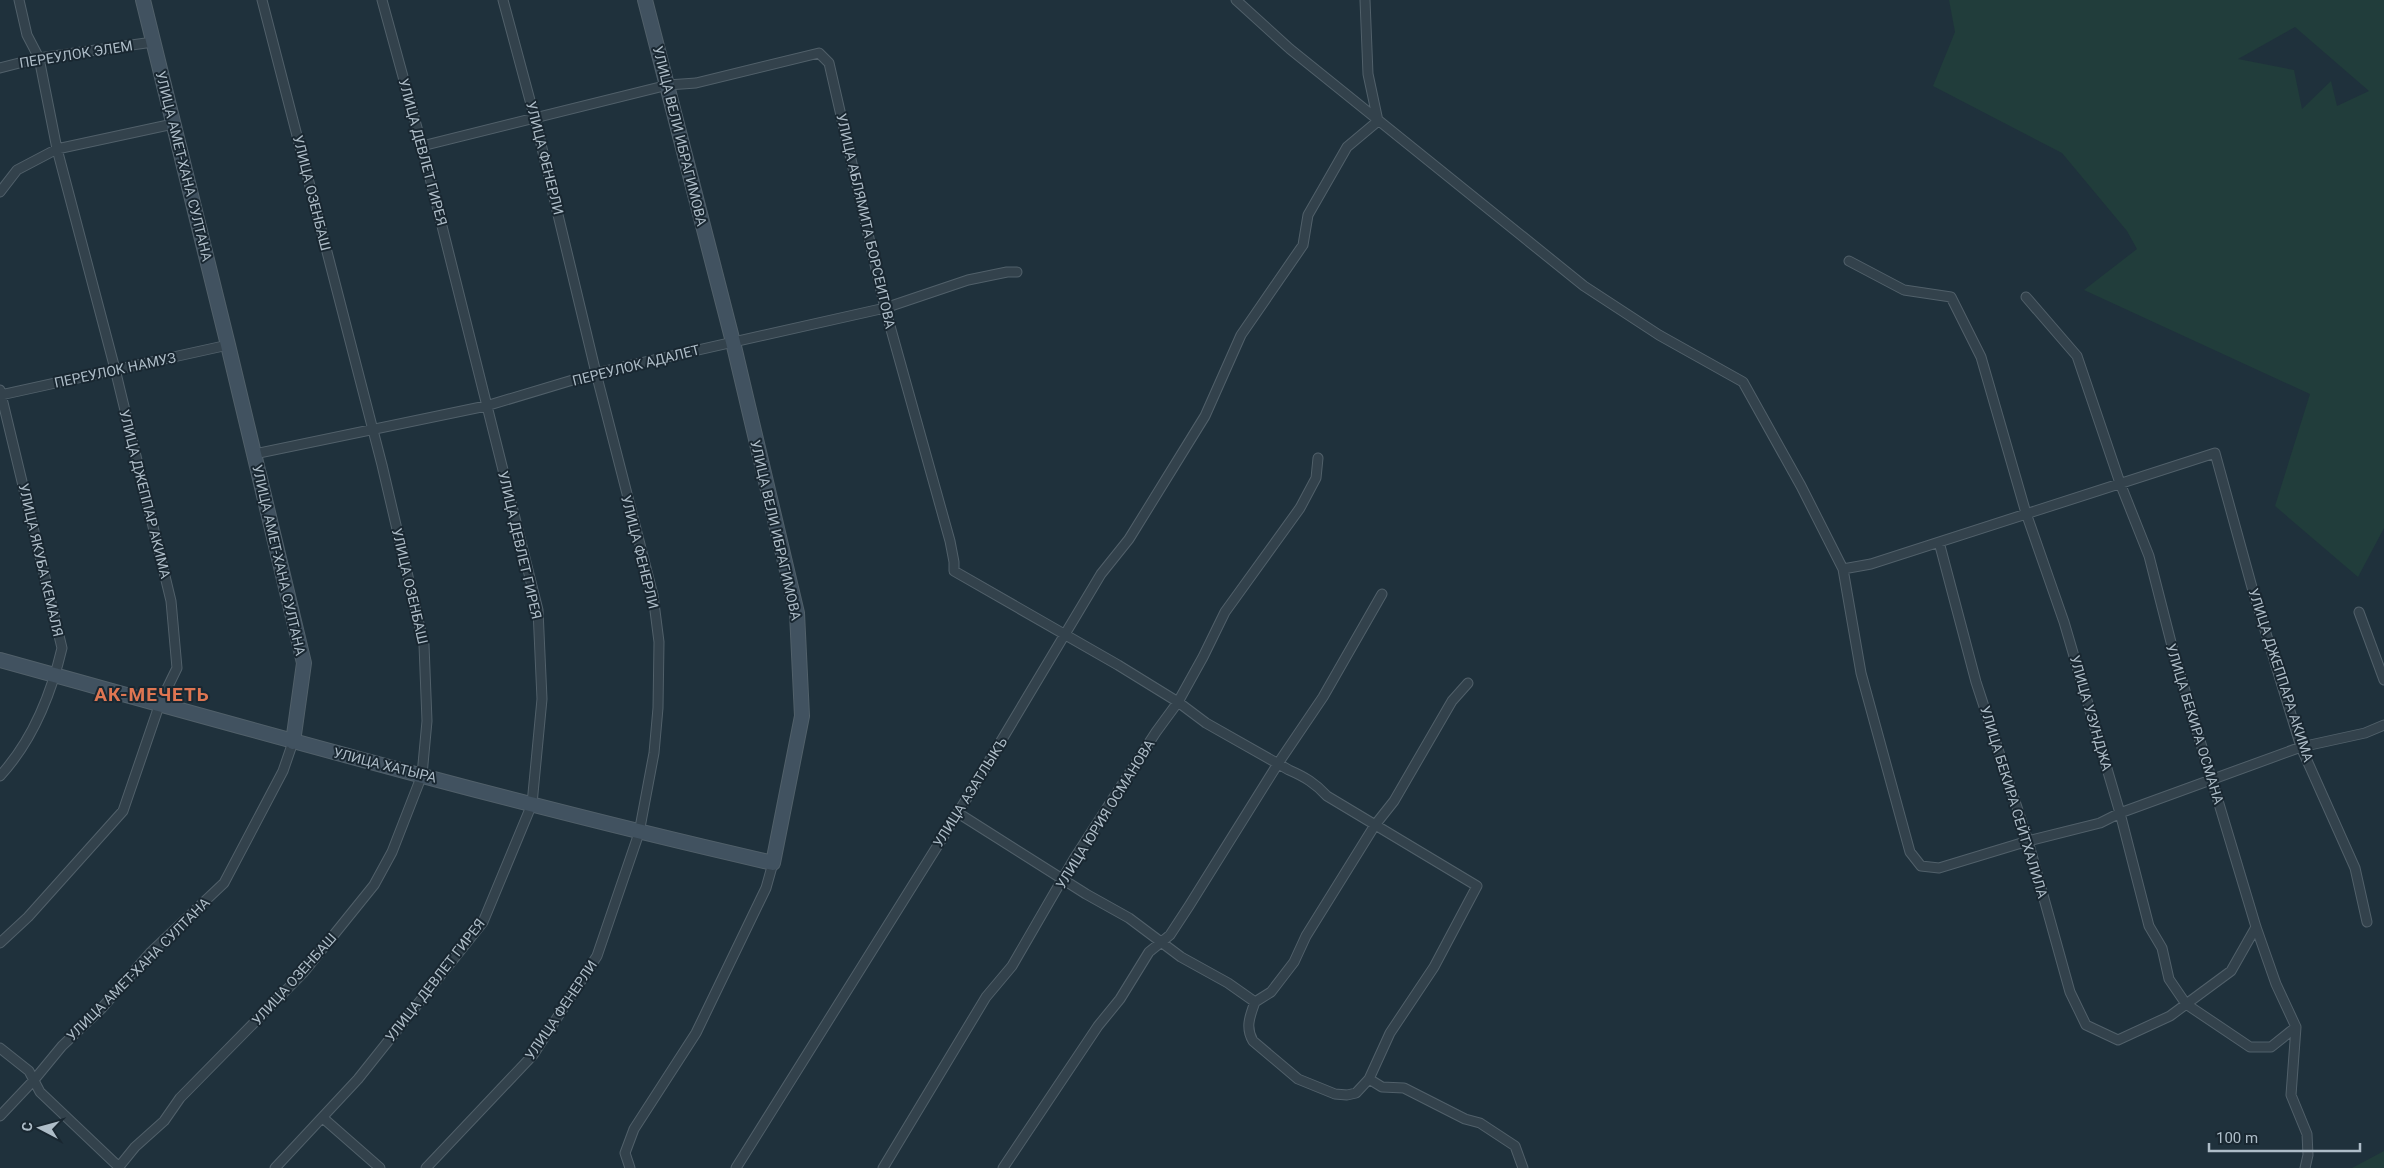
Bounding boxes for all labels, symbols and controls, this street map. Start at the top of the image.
street label: ПЕРЕУЛОК ЭЛЕМ [18,37,134,71]
street label: УЛИЦА ВЕЛИ ИБРАГИМОВА [650,44,710,228]
street label: УЛИЦА АМЕТ-ХАНА СУЛТАНА [153,69,215,263]
street label: УЛИЦА ДЕВЛЕТ ГИРЕЯ [396,77,450,227]
street label: УЛИЦА ФЕНЕРЛИ [523,100,567,216]
street label: УЛИЦА АБЛЯМИТА БОРСЕИТОВА [833,112,899,330]
street label: УЛИЦА ОЗЕНБАШ [290,134,334,252]
street label: ПЕРЕУЛОК АДАЛЕТ [571,341,702,389]
street label: ПЕРЕУЛОК НАМУЗ [53,349,177,391]
street label: УЛИЦА ДЖЕППАР АКИМА [116,408,174,580]
street label: УЛИЦА ВЕЛИ ИБРАГИМОВА [747,438,805,622]
street label: УЛИЦА АМЕТ-ХАНА СУЛТАНА [249,463,309,657]
street label: УЛИЦА ДЕВЛЕТ ГИРЕЯ [495,469,545,621]
street label: УЛИЦА ЯКУБА КЕМАЛЯ [16,482,66,638]
street label: УЛИЦА ФЕНЕРЛИ [618,494,662,610]
street label: УЛИЦА ОЗЕНБАШ [389,527,431,645]
street label: УЛИЦА ДЖЕППАРА АКИМА [2245,586,2317,764]
street label: УЛИЦА БЕКИРА ОСМАНА [2163,642,2227,806]
street label: УЛИЦА УЗУНДЖА [2067,653,2115,773]
district label: АК-МЕЧЕТЬ [94,683,210,706]
street label: УЛИЦА БЕКИРА СЕЙТХАЛИЛА [1977,704,2051,900]
street label: УЛИЦА АЗАТЛЫКЪ [930,734,1011,850]
street label: УЛИЦА ЮРИЯ ОСМАНОВА [1052,737,1158,891]
street label: УЛИЦА ХАТЫРА [332,744,438,786]
street label: УЛИЦА АМЕТ-ХАНА СУЛТАНА [63,894,213,1044]
street label: УЛИЦА ДЕВЛЕТ ГИРЕЯ [382,915,488,1045]
street label: УЛИЦА ОЗЕНБАШ [248,930,340,1028]
street label: УЛИЦА ФЕНЕРЛИ [522,957,600,1063]
north arrow [15,1103,65,1153]
scale bar [2209,1120,2360,1152]
text: С [19,1121,36,1132]
text: 100 m [2216,1129,2258,1147]

